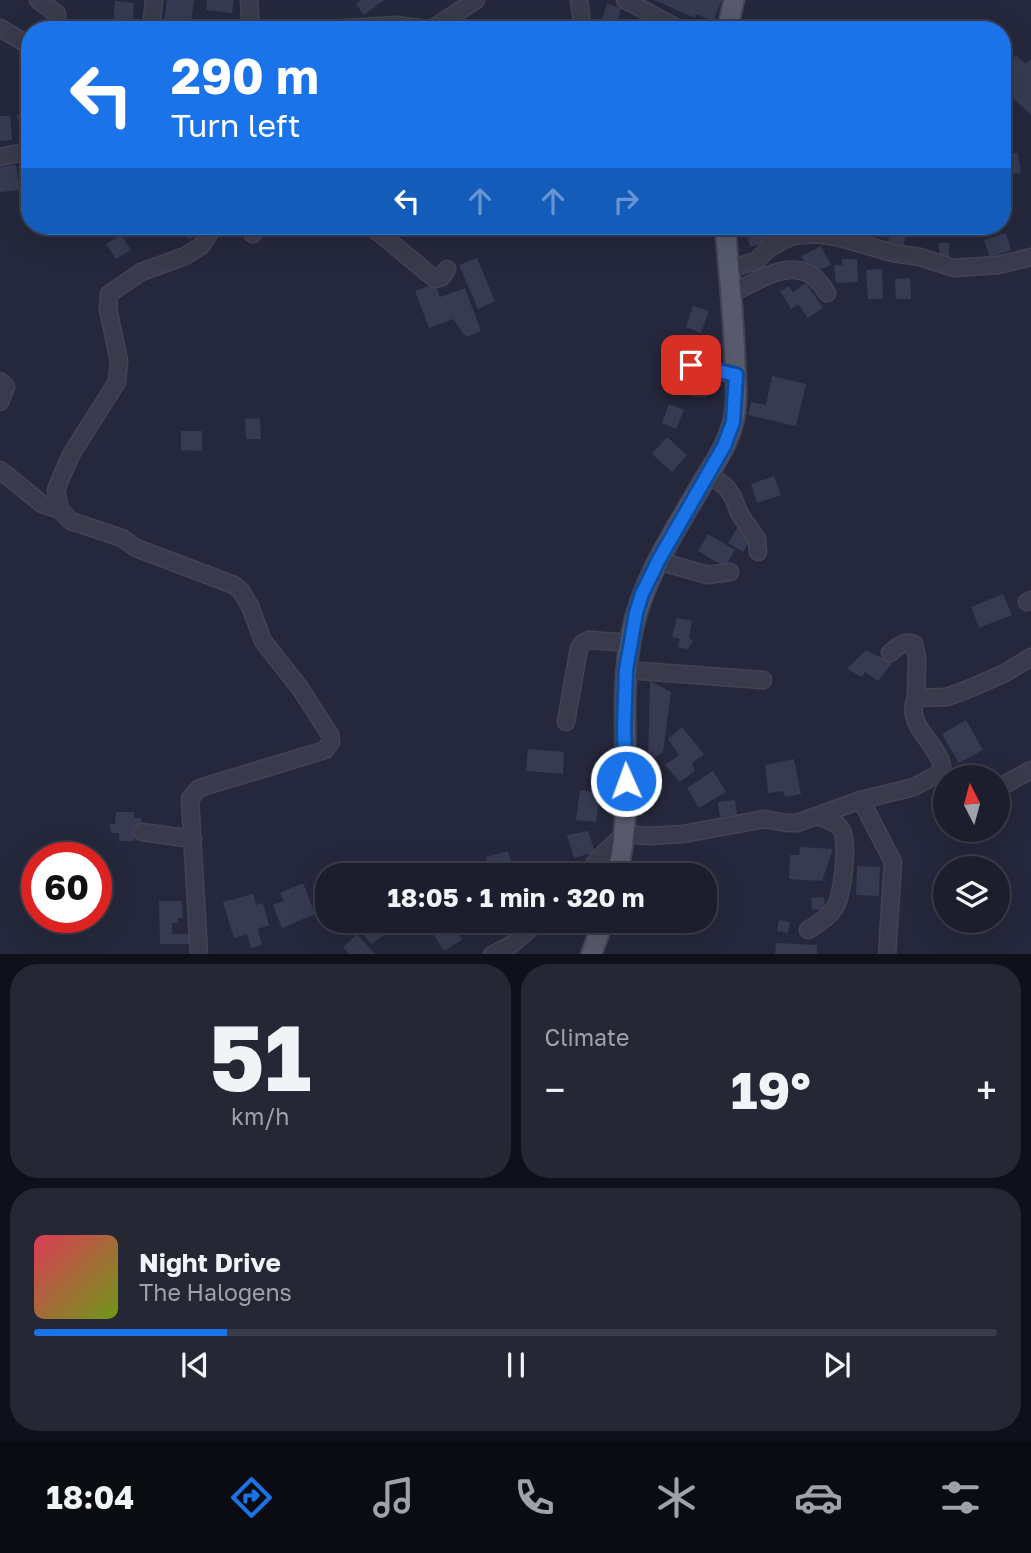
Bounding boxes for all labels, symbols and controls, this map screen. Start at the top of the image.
text: 290 m [171,46,319,105]
icon: left [56,49,147,140]
text: Turn left [171,106,300,144]
icon: left [388,182,426,220]
icon: ahead [461,182,499,220]
icon: ahead [534,182,572,220]
icon: right [607,182,645,220]
pin [661,335,721,395]
icon: arrive [672,346,710,384]
position arrow [589,744,663,818]
north arrow [933,765,1010,842]
map controls [933,765,1010,933]
speed limit sign: 60 [21,842,112,933]
button: layers [933,856,1010,933]
text: 18:05 · 1 min · 320 m [387,882,645,913]
text: 51 [209,1002,311,1111]
text: Climate [545,1023,629,1051]
text: 19° [731,1058,811,1120]
text: − [545,1067,565,1112]
text: + [976,1067,997,1112]
text: km/h [231,1102,290,1130]
text: Night Drive [139,1247,281,1278]
text: The Halogens [139,1278,292,1306]
icon: previous [176,1346,214,1384]
icon: pause [497,1346,535,1384]
icon: next [818,1346,856,1384]
icon: directions [227,1473,276,1522]
icon: music [369,1473,418,1522]
icon: phone [510,1473,559,1522]
icon: climate [652,1473,701,1522]
icon: car [794,1473,843,1522]
icon: filters [936,1473,985,1522]
text: 18:04 [46,1478,134,1516]

